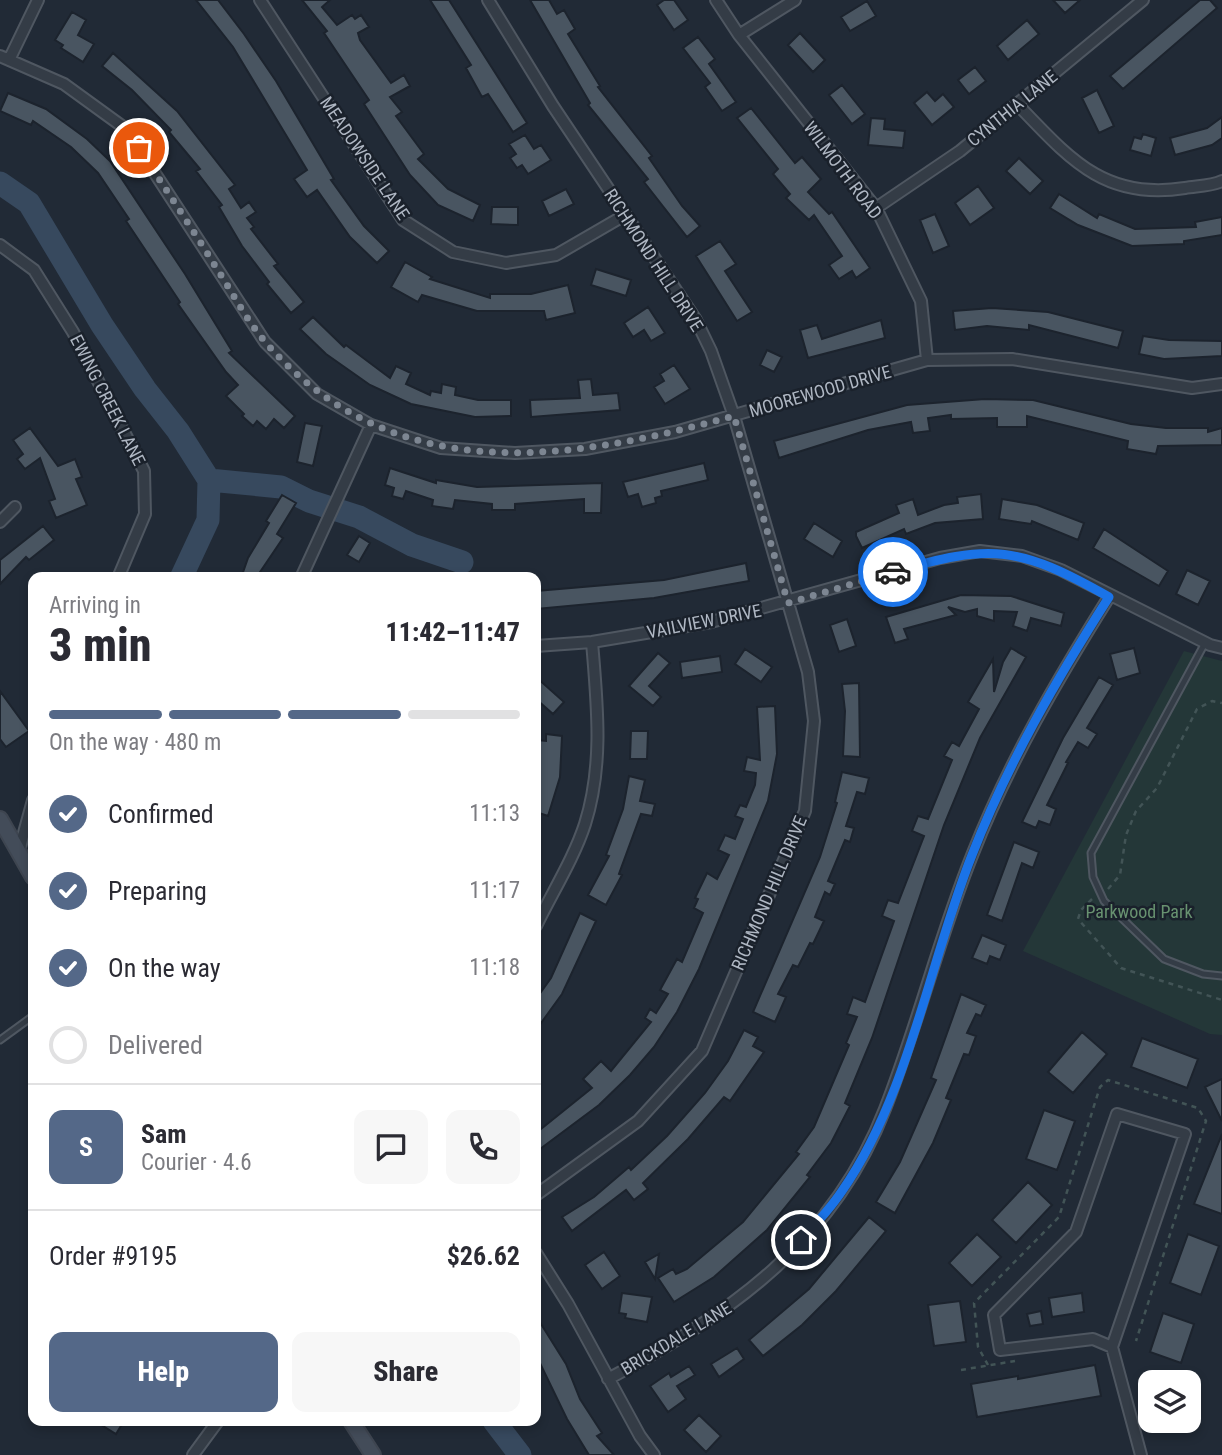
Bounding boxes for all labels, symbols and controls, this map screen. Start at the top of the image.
street label: CYNTHIA LANE [963,65,1061,151]
street label: MEADOWSIDE LANE [316,92,414,224]
street label: WILMOTH ROAD [800,117,886,223]
pin [109,118,169,178]
icon: bag [120,129,158,167]
street label: RICHMOND HILL DRIVE [600,185,708,335]
street label: EWING CREEK LANE [66,331,150,469]
street label: MOOREWOOD DRIVE [747,361,894,421]
courier [858,537,928,607]
icon: car [874,553,912,591]
text: Arriving in [49,592,141,619]
street label: VAILVIEW DRIVE [645,600,763,642]
text: 11:42–11:47 [386,617,520,647]
text: 3 min [49,618,152,672]
text: On the way · 480 m [49,729,221,756]
icon: check [49,795,87,833]
text: Confirmed [108,799,214,829]
text: 11:13 [469,800,520,827]
street label: RICHMOND HILL DRIVE [727,813,811,973]
icon: check [49,872,87,910]
text: Preparing [108,876,207,906]
text: 11:17 [469,877,520,904]
park label: Parkwood Park [1085,901,1193,922]
icon: check [49,949,87,987]
text: On the way [108,953,221,983]
text: 11:18 [469,954,520,981]
text: Delivered [108,1030,203,1060]
button: chat [354,1110,428,1184]
button: phone [446,1110,520,1184]
text: Sam [141,1119,187,1149]
text: S [79,1132,93,1162]
text: Courier · 4.6 [141,1149,252,1176]
pin [771,1210,831,1270]
icon: home [782,1221,820,1259]
text: Order #9195 [49,1241,177,1271]
text: $26.62 [447,1241,520,1271]
street label: BRICKDALE LANE [617,1297,735,1379]
button: Help [49,1332,278,1412]
button: Share [292,1332,520,1412]
map controls [1138,1370,1201,1433]
button: layers [1138,1370,1201,1433]

